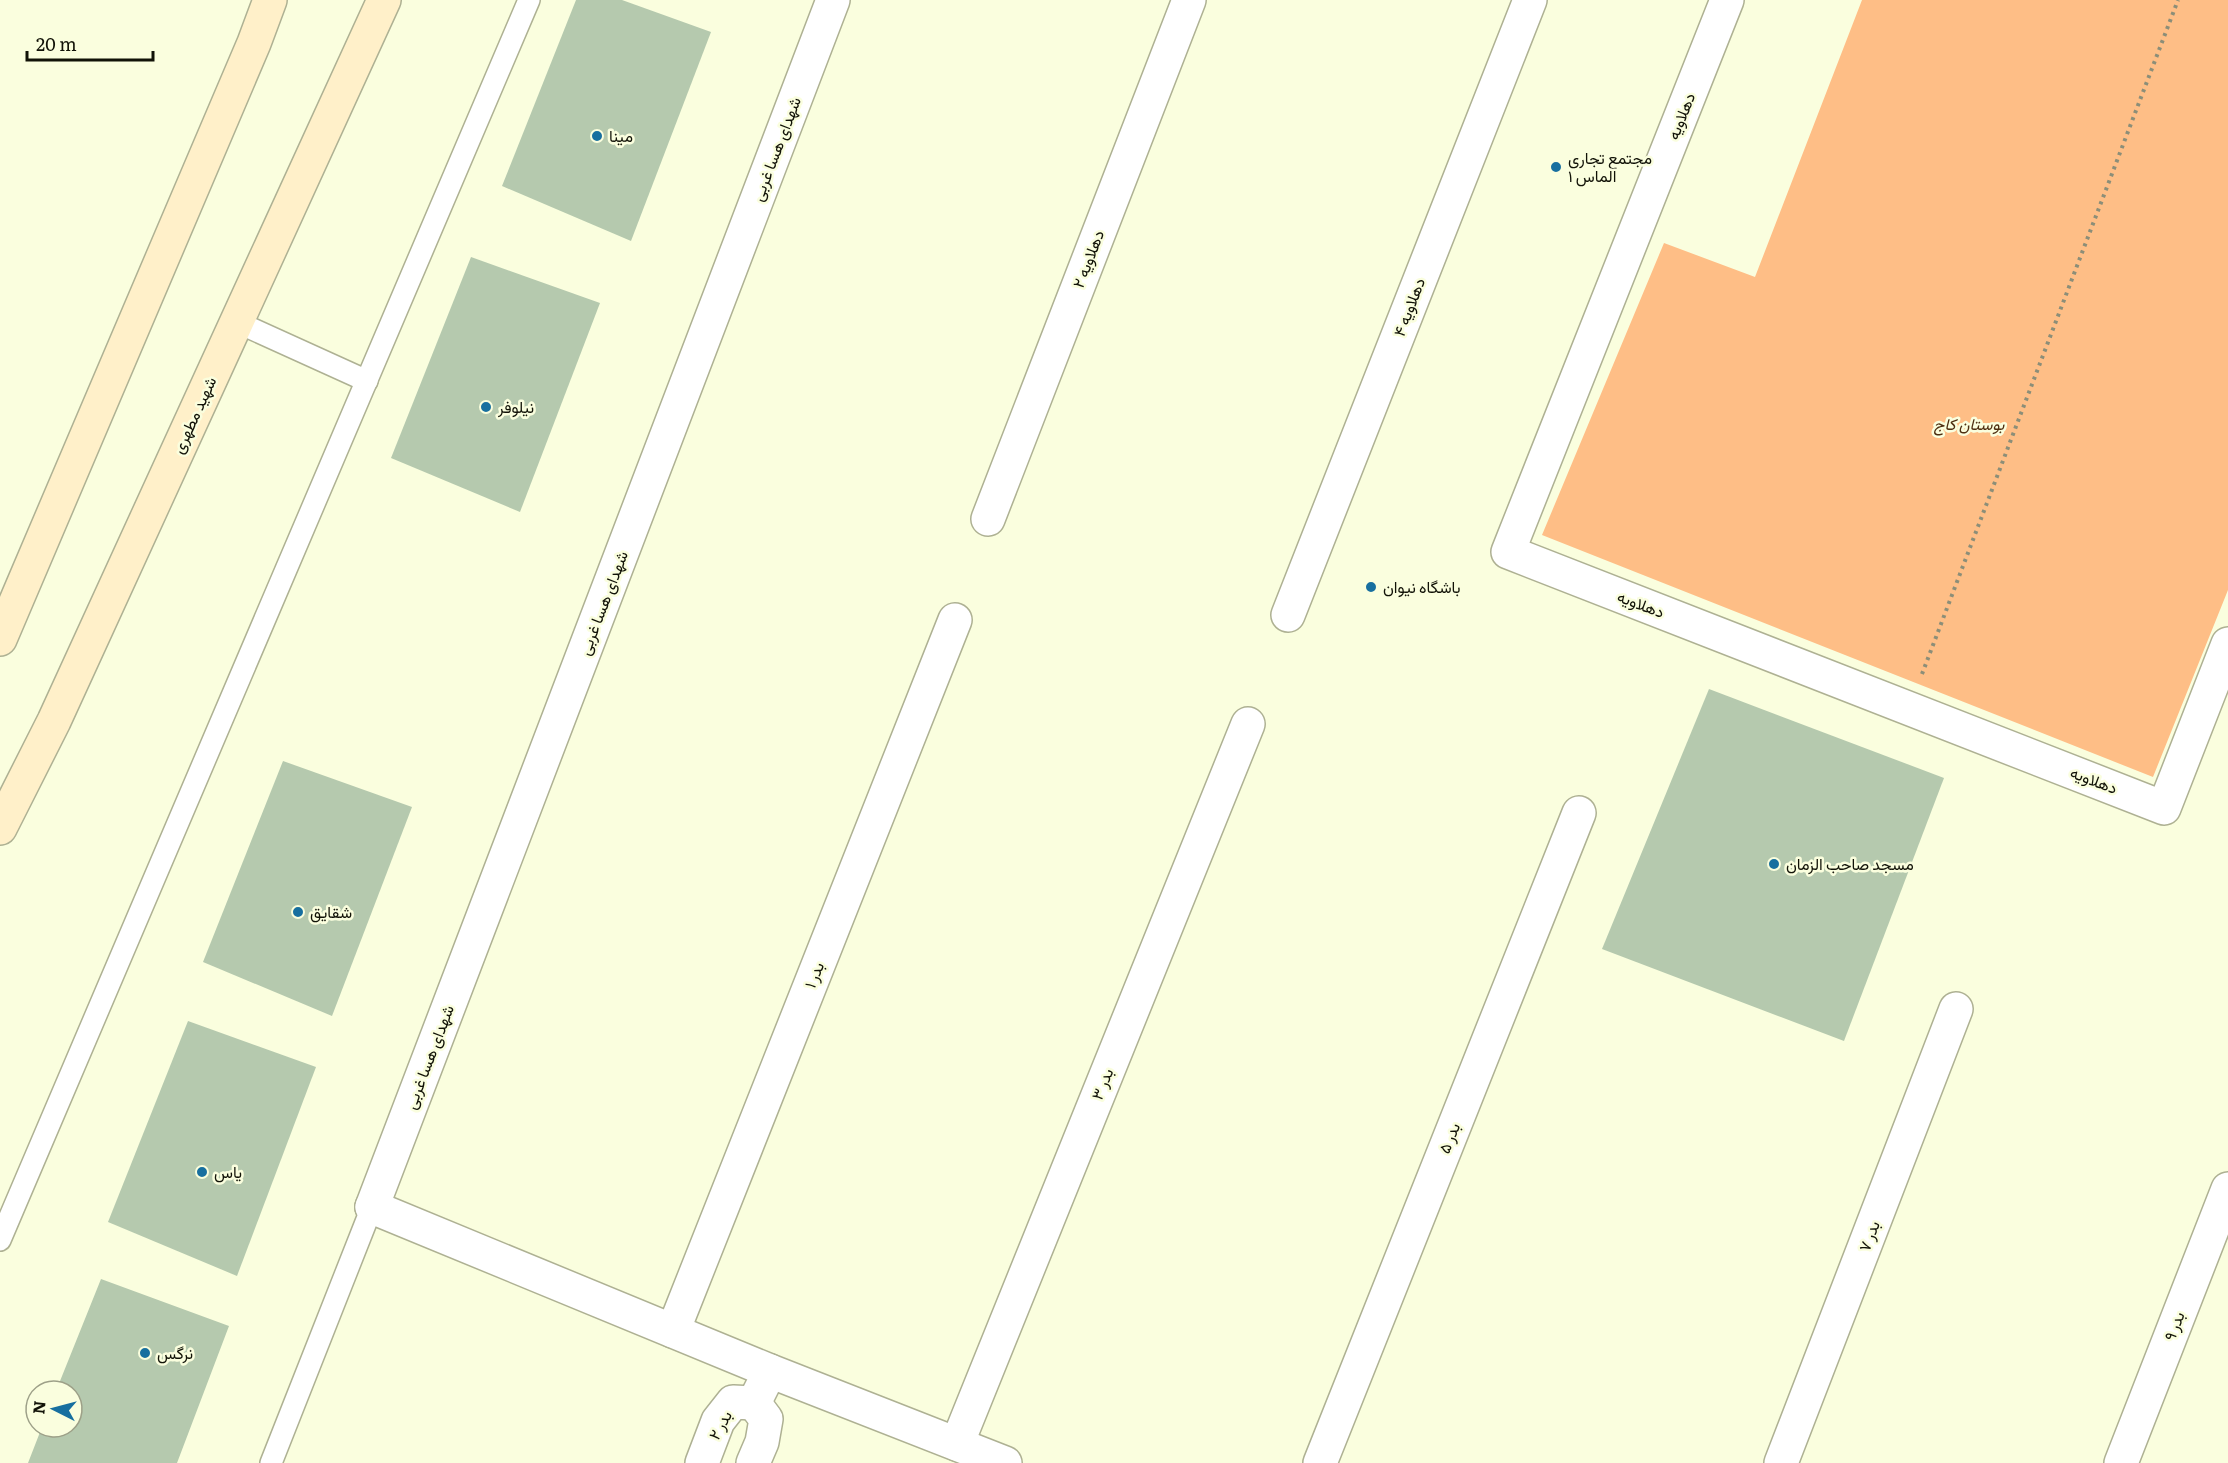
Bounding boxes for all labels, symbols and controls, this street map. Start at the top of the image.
scale bar [27,24,153,62]
text: 20 m [36,30,77,57]
street label: دهلاویه [1660,89,1700,143]
street label: شهدای هسا غربی [744,93,806,204]
place label: مینا [609,123,633,147]
marker: مینا [590,129,604,143]
place label: مجتمع تجاری الماس ۱ [1568,145,1652,187]
marker: مجتمع تجاری الماس ۱ [1549,160,1563,174]
street label: دهلاویه ۲ [1065,226,1109,291]
street label: دهلاویه ۴ [1386,274,1430,339]
street label: شهید مطهری [165,372,221,457]
place label: نیلوفر [497,394,534,418]
marker: نیلوفر [479,400,493,414]
park label: بوستان کاج [1934,411,2006,436]
street label: شهدای هسا غربی [571,547,633,658]
place label: باشگاه نیوان [1383,574,1460,598]
marker: باشگاه نیوان [1364,580,1378,594]
street label: دهلاویه [1614,583,1668,623]
street label: دهلاویه [2067,759,2121,799]
place label: مسجد صاحب الزمان [1786,851,1914,875]
marker: مسجد صاحب الزمان [1767,857,1781,871]
place label: شقایق [310,899,352,923]
marker: شقایق [291,905,305,919]
street label: بدر ۱ [797,958,829,991]
street label: شهدای هسا غربی [397,1001,459,1112]
street label: بدر ۳ [1084,1064,1118,1103]
street label: بدر ۵ [1431,1119,1465,1157]
place label: یاس [214,1159,242,1183]
marker: یاس [195,1165,209,1179]
street label: بدر ۷ [1851,1217,1885,1255]
street label: بدر ۹ [2157,1308,2190,1344]
place label: نرگس [157,1340,193,1364]
marker: نرگس [138,1346,152,1360]
north arrow [24,1379,84,1439]
text: N [25,1399,51,1415]
street label: بدر ۲ [701,1405,737,1444]

